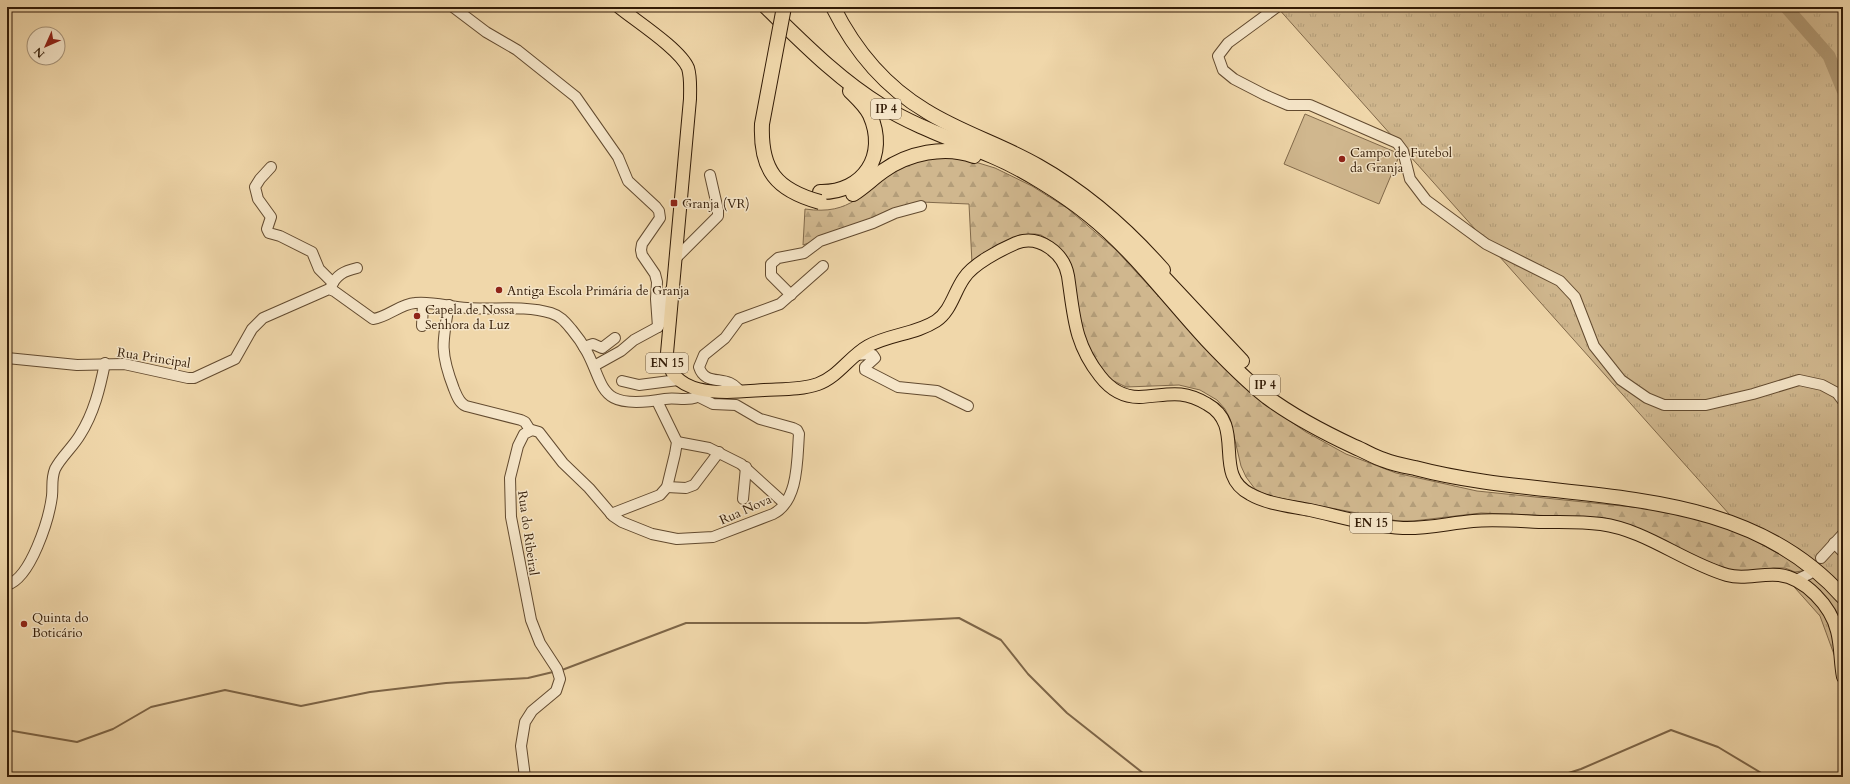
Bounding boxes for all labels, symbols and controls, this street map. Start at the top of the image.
north arrow [26,26,66,66]
text: N [30,44,48,61]
road number: IP 4 [871,99,901,119]
place label: Campo de Futebol da Granja [1350,144,1453,177]
marker: Campo de Futebol da Granja [1337,154,1347,164]
place label: Granja (VR) [682,195,750,213]
marker: Granja (VR) [669,198,679,208]
place label: Antiga Escola Primária de Granja [507,282,690,300]
marker: Antiga Escola Primária de Granja [494,285,504,295]
place label: Capela de Nossa Senhora da Luz [425,301,515,334]
marker: Capela de Nossa Senhora da Luz [412,311,422,321]
street label: Rua Principal [116,343,193,373]
road number: EN 15 [646,353,688,373]
road number: IP 4 [1250,375,1280,395]
street label: Rua do Ribeiral [513,490,543,577]
street label: Rua Nova [716,490,775,529]
road number: EN 15 [1350,513,1392,533]
place label: Quinta do Boticário [32,609,89,642]
marker: Quinta do Boticário [19,619,29,629]

